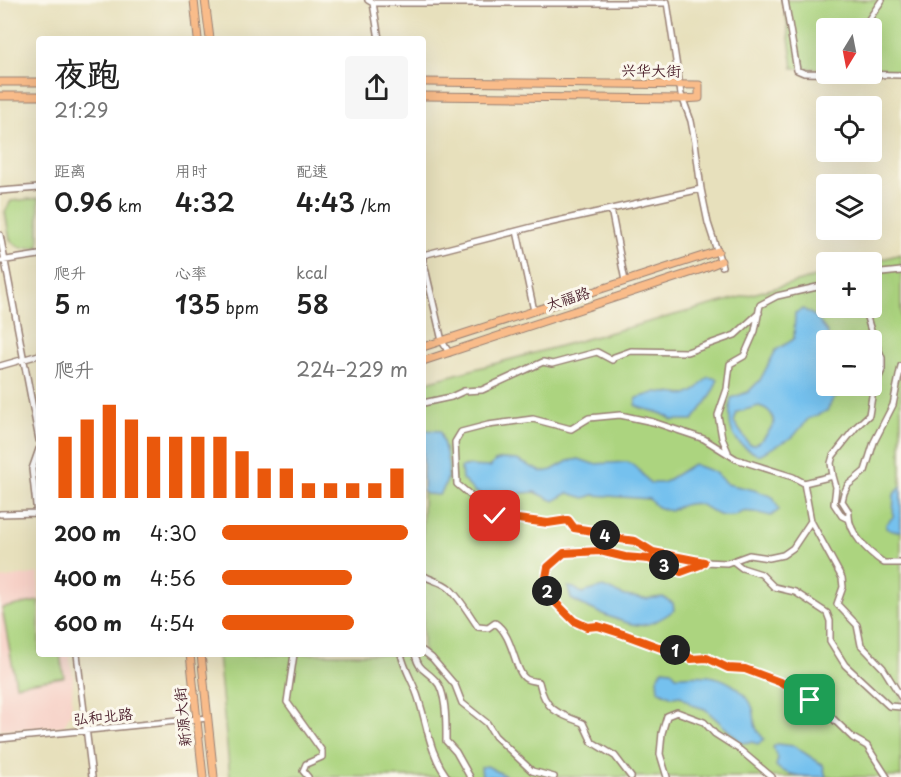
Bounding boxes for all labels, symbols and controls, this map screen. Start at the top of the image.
north arrow [816,18,882,84]
map controls [816,18,882,396]
text: 夜跑 [54,47,120,97]
button: share [345,56,408,119]
street label: 兴华大街 [621,57,681,82]
text: 21:29 [54,95,108,125]
button: locate [816,96,882,162]
text: 距离 [54,158,86,182]
text: 用时 [175,158,207,182]
text: 配速 [296,158,328,182]
button: layers [816,174,882,240]
text: 0.96 [54,182,113,221]
text: 4:32 [175,182,235,221]
text: 4:43 [296,182,355,221]
text: km [113,193,142,217]
text: /km [355,193,391,217]
button: + [816,252,882,318]
text: 爬升 [54,260,86,284]
text: 心率 [175,260,207,284]
text: kcal [296,260,328,284]
street label: 太福路 [543,280,592,315]
text: 5 [54,284,71,323]
text: 135 [175,284,221,323]
text: 58 [296,284,329,323]
text: m [71,295,90,319]
text: bpm [221,295,259,319]
button: − [816,330,882,396]
text: 爬升 [54,354,94,384]
text: 224–229 m [296,354,408,384]
pin [469,490,520,541]
icon: check [478,499,511,532]
text: 200 m [54,518,121,548]
text: 4:30 [150,518,197,548]
pin: 4 [590,520,620,550]
text: 4 [600,523,610,547]
pin: 3 [649,550,679,580]
text: 3 [659,553,669,577]
text: 400 m [54,563,122,593]
text: 4:56 [150,563,196,593]
pin: 2 [532,576,562,606]
text: 2 [541,579,553,603]
text: 600 m [54,608,122,638]
text: 4:54 [150,608,195,638]
pin: 1 [660,635,690,665]
text: 1 [671,638,679,662]
pin [784,674,835,725]
icon: arrive [793,683,826,716]
street label: 新源大街 [167,686,196,748]
street label: 弘和北路 [72,701,134,730]

